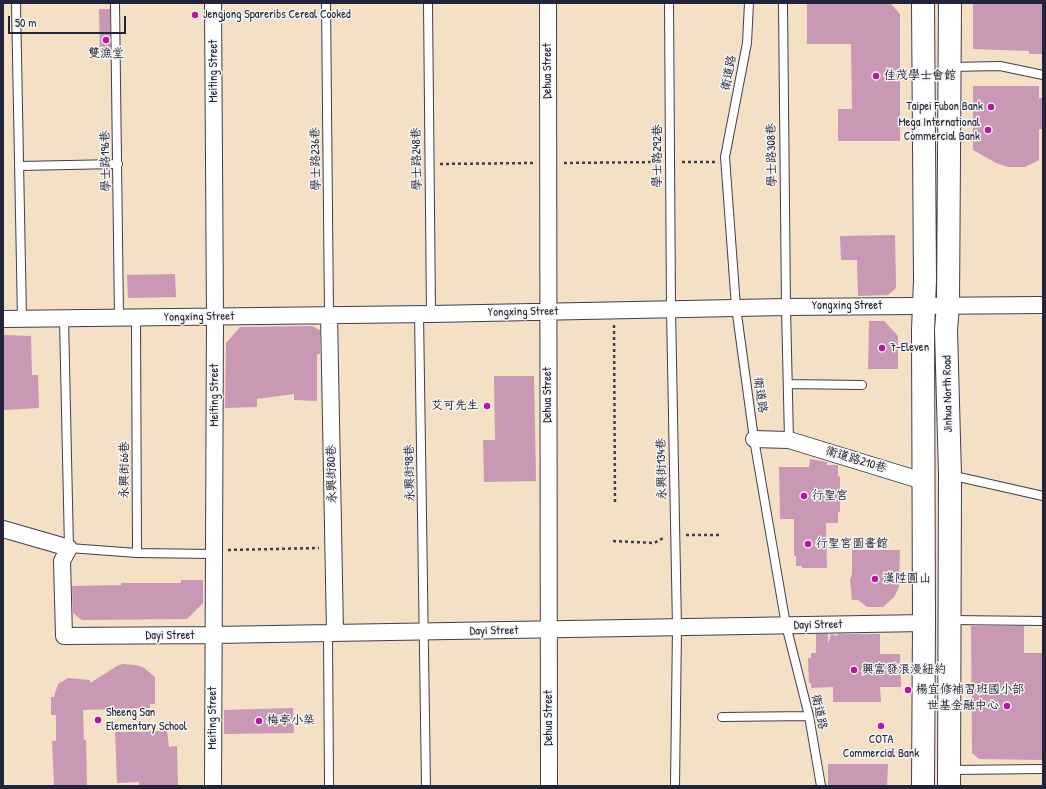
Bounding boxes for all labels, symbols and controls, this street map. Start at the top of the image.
scale bar [10,8,128,34]
place label: Jengjong Spareribs Cereal Cooked [203,8,351,22]
marker: Jengjong Spareribs Cereal Cooked [190,10,200,20]
text: 50 m [15,14,36,31]
marker: 雙漁堂 [101,35,111,45]
street label: Meiting Street [207,40,221,102]
street label: Dehua Street [541,43,555,99]
place label: 雙漁堂 [88,47,124,61]
street label: 衛道路 [718,54,740,92]
place label: 佳茂學士會館 [884,69,956,83]
marker: 佳茂學士會館 [871,71,881,81]
place label: Taipei Fubon Bank [906,100,983,114]
marker: Taipei Fubon Bank [986,102,996,112]
place label: Mega International Commercial Bank [898,116,980,144]
street label: 學士路308巷 [764,123,780,187]
street label: 學士路292巷 [651,124,665,188]
marker: Mega International Commercial Bank [983,125,993,135]
street label: 學士路236巷 [308,127,324,191]
street label: 學士路248巷 [409,127,425,191]
street label: 學士路196巷 [98,130,114,192]
street label: Yongxing Street [812,299,882,313]
street label: Yongxing Street [488,304,558,320]
street label: Yongxing Street [164,309,234,325]
place label: 7-Eleven [890,341,929,355]
marker: 7-Eleven [877,343,887,353]
street label: Jinhua North Road [940,355,956,433]
street label: Meiting Street [208,364,222,426]
street label: Dehua Street [541,367,555,423]
street label: 衛道路 [750,376,770,414]
place label: 艾可先生 [431,399,479,413]
marker: 艾可先生 [482,401,492,411]
street label: 永興街134巷 [654,438,670,500]
street label: 永興街66巷 [118,441,132,499]
street label: 永興街98巷 [402,444,418,502]
street label: 衛道路210巷 [824,444,888,476]
street label: 永興街80巷 [324,445,340,503]
place label: 行聖宮 [812,489,848,503]
marker: 行聖宮 [799,491,809,501]
place label: 行聖宮圖書館 [816,537,888,551]
marker: 行聖宮圖書館 [803,539,813,549]
place label: 漢陞圓山 [883,572,931,586]
marker: 漢陞圓山 [870,574,880,584]
street label: Dayi Street [793,617,843,633]
street label: Dayi Street [469,623,519,639]
street label: Dayi Street [146,629,194,643]
place label: 興富發浪漫紐約 [862,663,946,677]
marker: 興富發浪漫紐約 [849,665,859,675]
place label: 楊宜修補習班國小部 [916,683,1024,697]
marker: 楊宜修補習班國小部 [903,685,913,695]
street label: Meiting Street [206,687,220,749]
street label: Dehua Street [542,690,556,746]
street label: 衛道路 [808,693,830,731]
place label: 世基金融中心 [927,699,999,713]
marker: 世基金融中心 [1002,701,1012,711]
place label: Sheeng San Elementary School [106,706,187,734]
place label: 梅亭小築 [267,714,315,728]
marker: Sheeng San Elementary School [93,715,103,725]
marker: 梅亭小築 [254,716,264,726]
marker: COTA Commercial Bank [876,721,886,731]
place label: COTA Commercial Bank [843,733,919,761]

